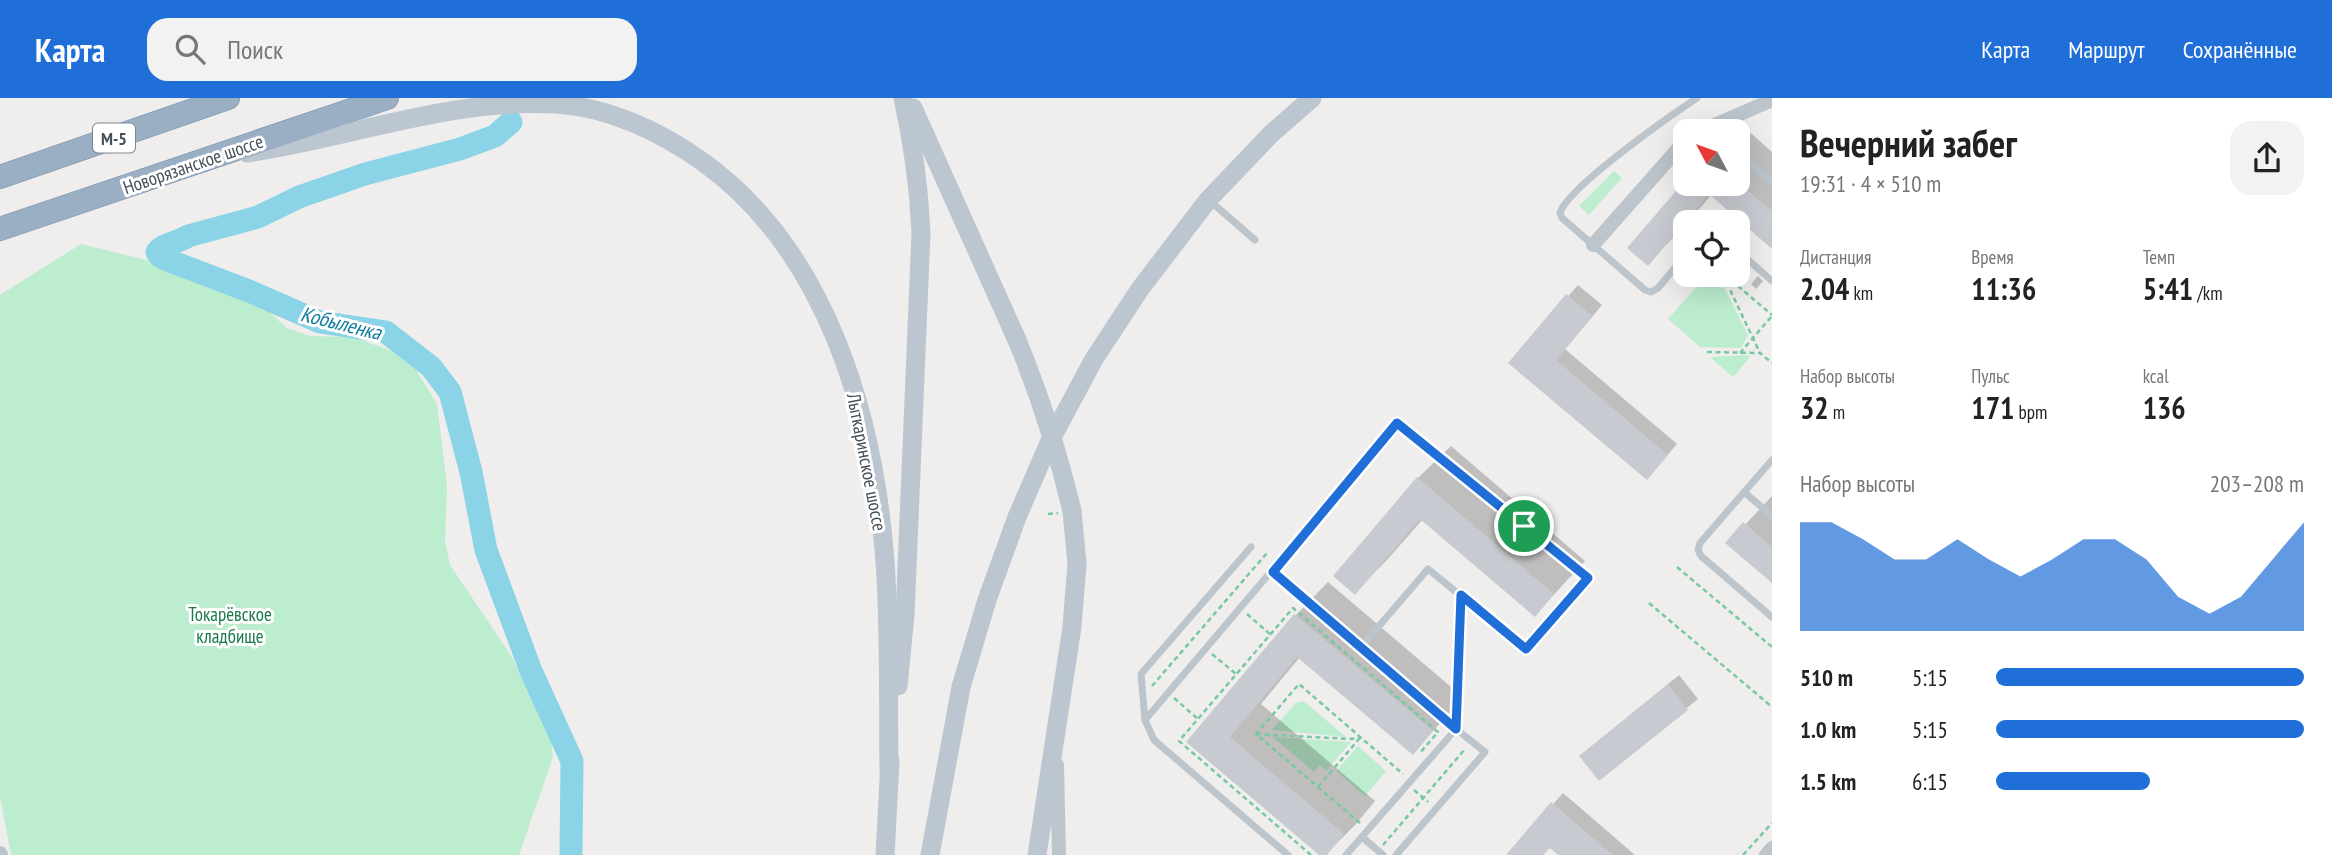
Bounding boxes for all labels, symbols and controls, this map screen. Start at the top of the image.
search box [147,18,637,81]
text: Карта [35,28,105,71]
icon: search [171,30,209,68]
text: Поиск [227,33,283,66]
text: Карта [1981,34,2030,65]
text: Маршрут [2068,34,2145,65]
text: Сохранённые [2183,34,2297,65]
text: Вечерний забег [1800,118,2017,167]
north arrow [1673,119,1750,196]
map controls [1673,119,1750,287]
button: share [2230,121,2304,195]
road number: М-5 [93,124,135,153]
street label: Новорязанское шоссе [120,129,266,199]
text: 19:31 · 4 × 510 m [1800,169,1941,198]
button: locate [1673,210,1750,287]
text: Дистанция [1800,245,1871,269]
text: Время [1971,245,2014,269]
text: Темп [2143,245,2175,269]
text: 2.04 [1800,269,1849,308]
text: 11:36 [1971,269,2036,308]
text: 5:41 [2143,269,2193,308]
text: km [1849,281,1873,305]
text: /km [2193,281,2223,305]
water label: Кобыленка [298,300,385,346]
text: Набор высоты [1800,364,1895,388]
text: Пульс [1971,364,2010,388]
text: kcal [2143,364,2169,388]
text: 32 [1800,388,1829,427]
text: 171 [1971,388,2014,427]
text: 136 [2143,388,2186,427]
street label: Лыткаринское шоссе [842,390,892,533]
text: m [1829,400,1845,424]
text: bpm [2014,400,2047,424]
text: Набор высоты [1800,469,1915,498]
text: 203–208 m [2210,469,2304,498]
pin [1494,496,1554,556]
icon: arrive [1505,507,1543,545]
park label: Токарёвское кладбище [188,602,272,648]
text: 510 m [1800,663,1853,692]
text: 5:15 [1912,663,1948,692]
text: 1.0 km [1800,715,1856,744]
text: 5:15 [1912,715,1948,744]
text: 1.5 km [1800,767,1856,796]
text: 6:15 [1912,767,1948,796]

